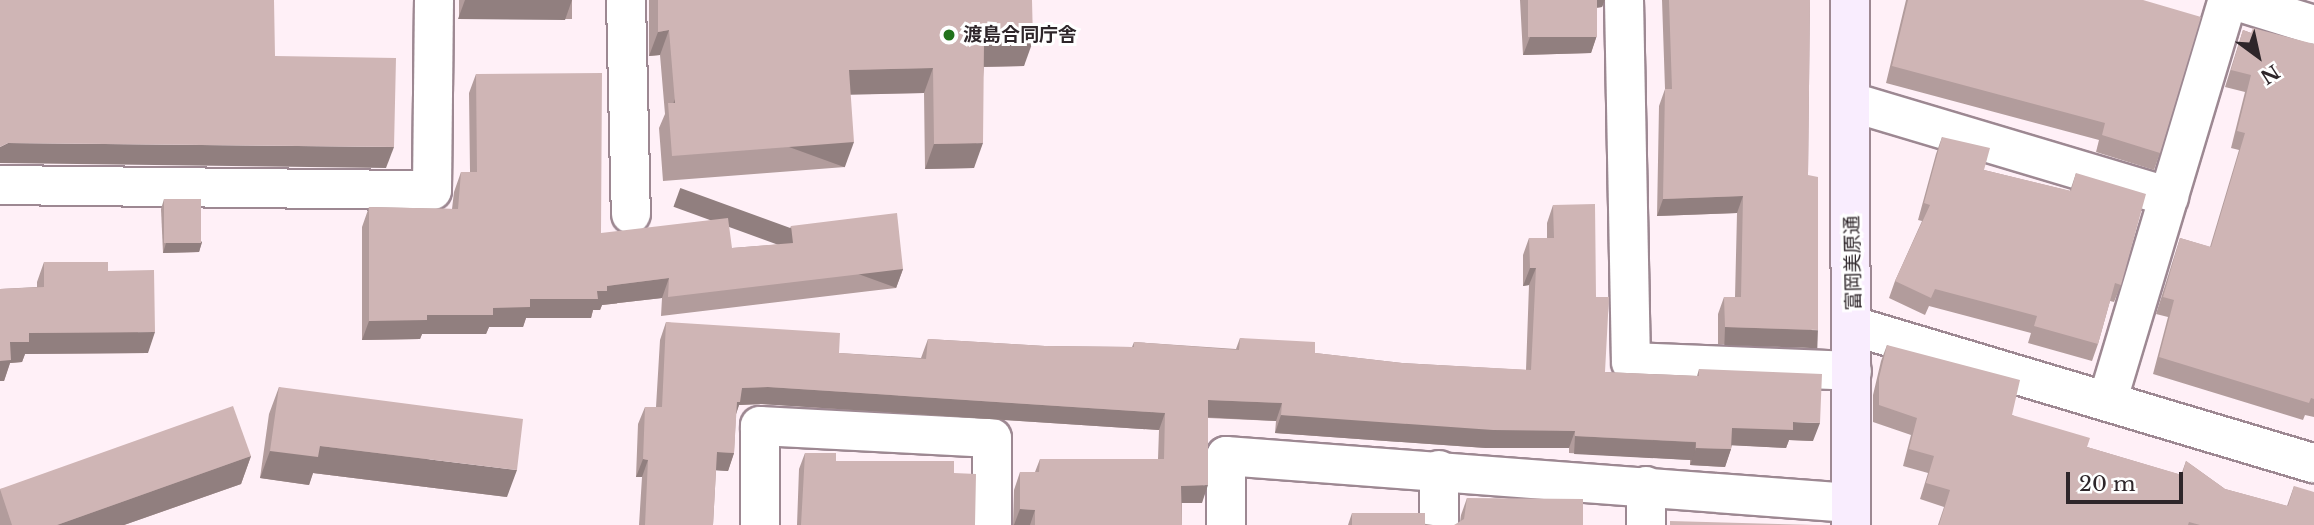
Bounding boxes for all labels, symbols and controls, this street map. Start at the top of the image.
north arrow [2223,21,2293,91]
place label: 渡島合同庁舎 [963,24,1077,46]
marker: 渡島合同庁舎 [941,27,957,43]
text: N [2256,60,2283,89]
street label: 富岡美原通 [1841,215,1865,311]
scale bar [2069,458,2186,502]
text: 20 m [2079,471,2136,497]

